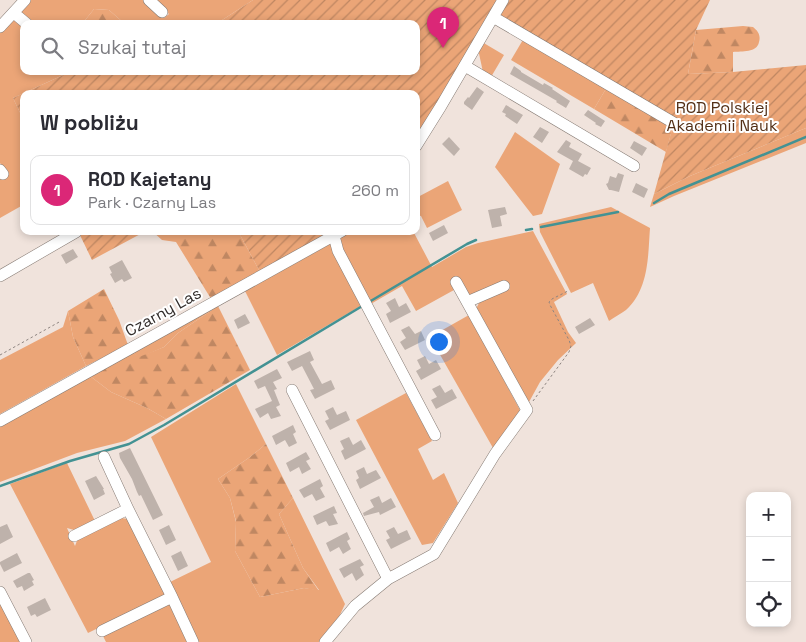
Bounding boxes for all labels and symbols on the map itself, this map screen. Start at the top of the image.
pin: 1 [427,7,459,48]
park label: ROD Polskiej Akademii Nauk [667,97,778,136]
street label: Czarny Las [121,283,205,341]
your location [426,329,452,355]

